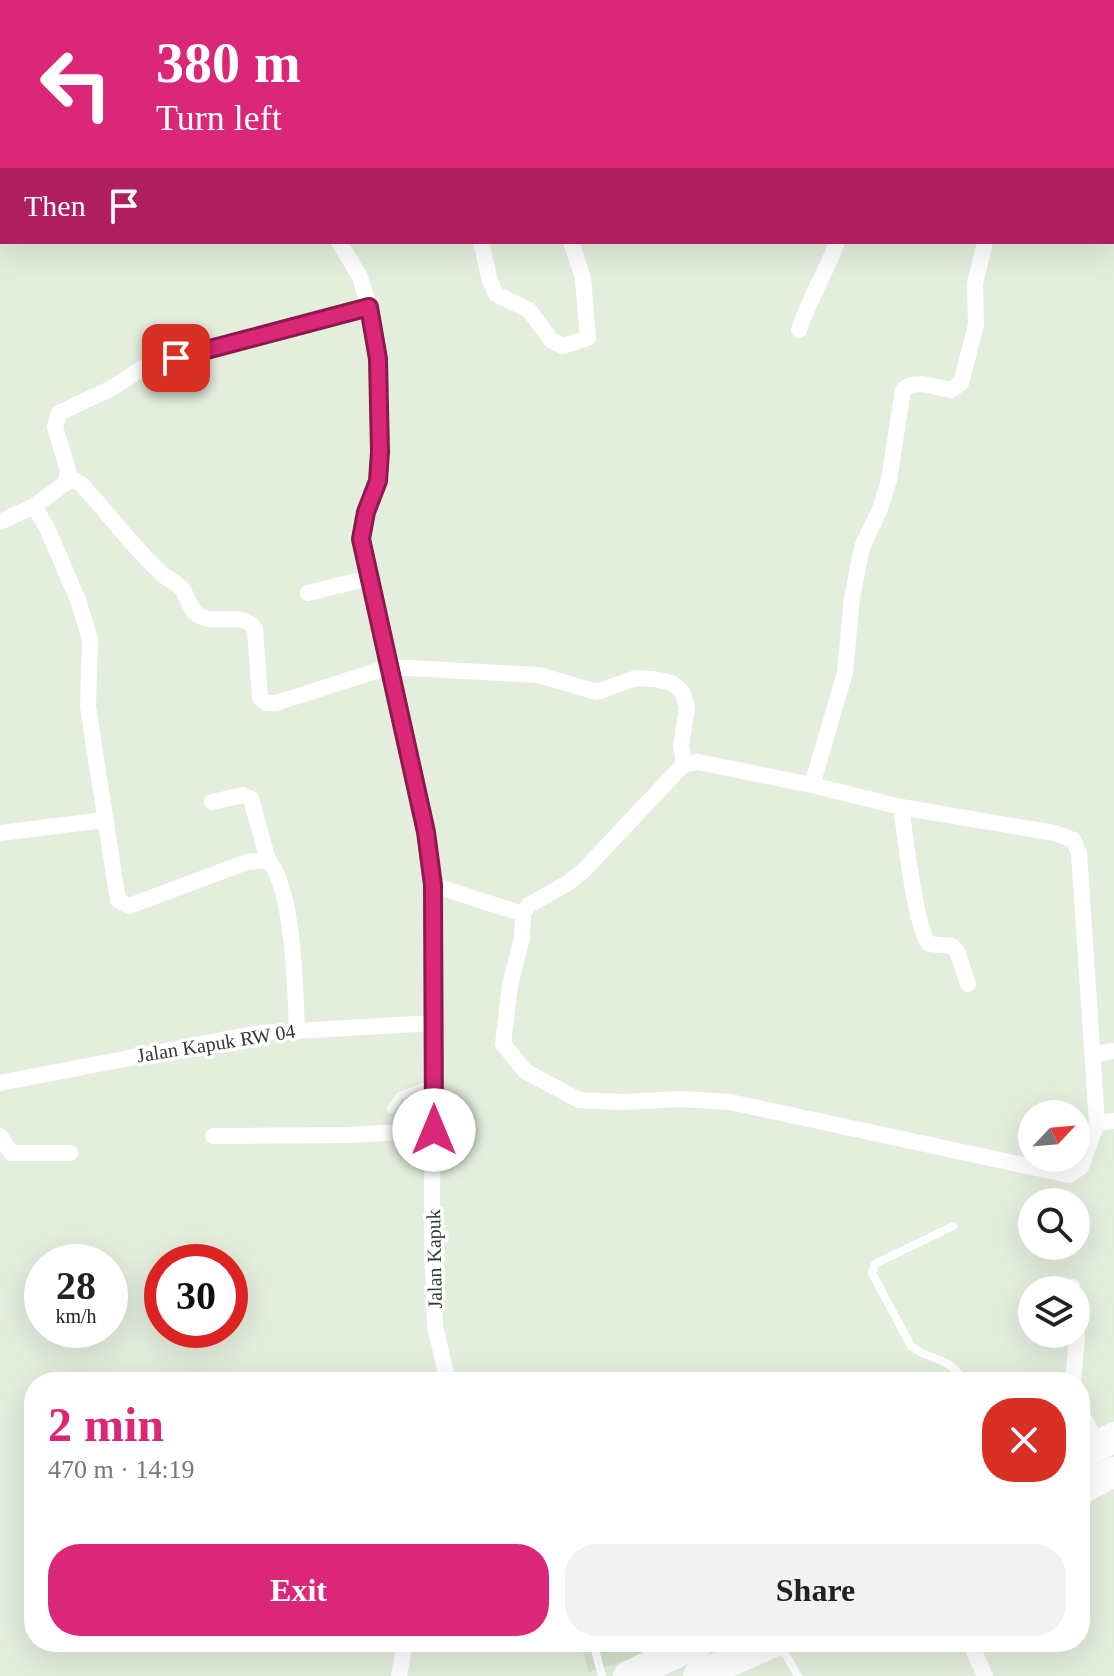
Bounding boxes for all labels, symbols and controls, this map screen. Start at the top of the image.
icon: left [24,32,128,136]
text: 380 m [156,32,301,94]
text: Turn left [156,98,282,138]
icon: arrive [102,184,146,228]
text: Then [24,189,86,222]
pin [142,324,210,392]
icon: arrive [154,336,198,380]
street label: Jalan Kapuk RW 04 [135,1020,297,1067]
position arrow [392,1088,476,1172]
north arrow [1018,1100,1090,1172]
map controls [1018,1100,1090,1348]
button: search [1018,1188,1090,1260]
street label: Jalan Kapuk [422,1209,447,1309]
speed limit sign: 30 [144,1244,248,1348]
text: 28 [56,1263,96,1308]
button: layers [1018,1276,1090,1348]
text: km/h [55,1305,97,1327]
text: 2 min [48,1398,164,1451]
button: close [982,1398,1066,1482]
text: 470 m · 14:19 [48,1455,195,1484]
button: Exit [48,1544,549,1636]
button: Share [565,1544,1066,1636]

